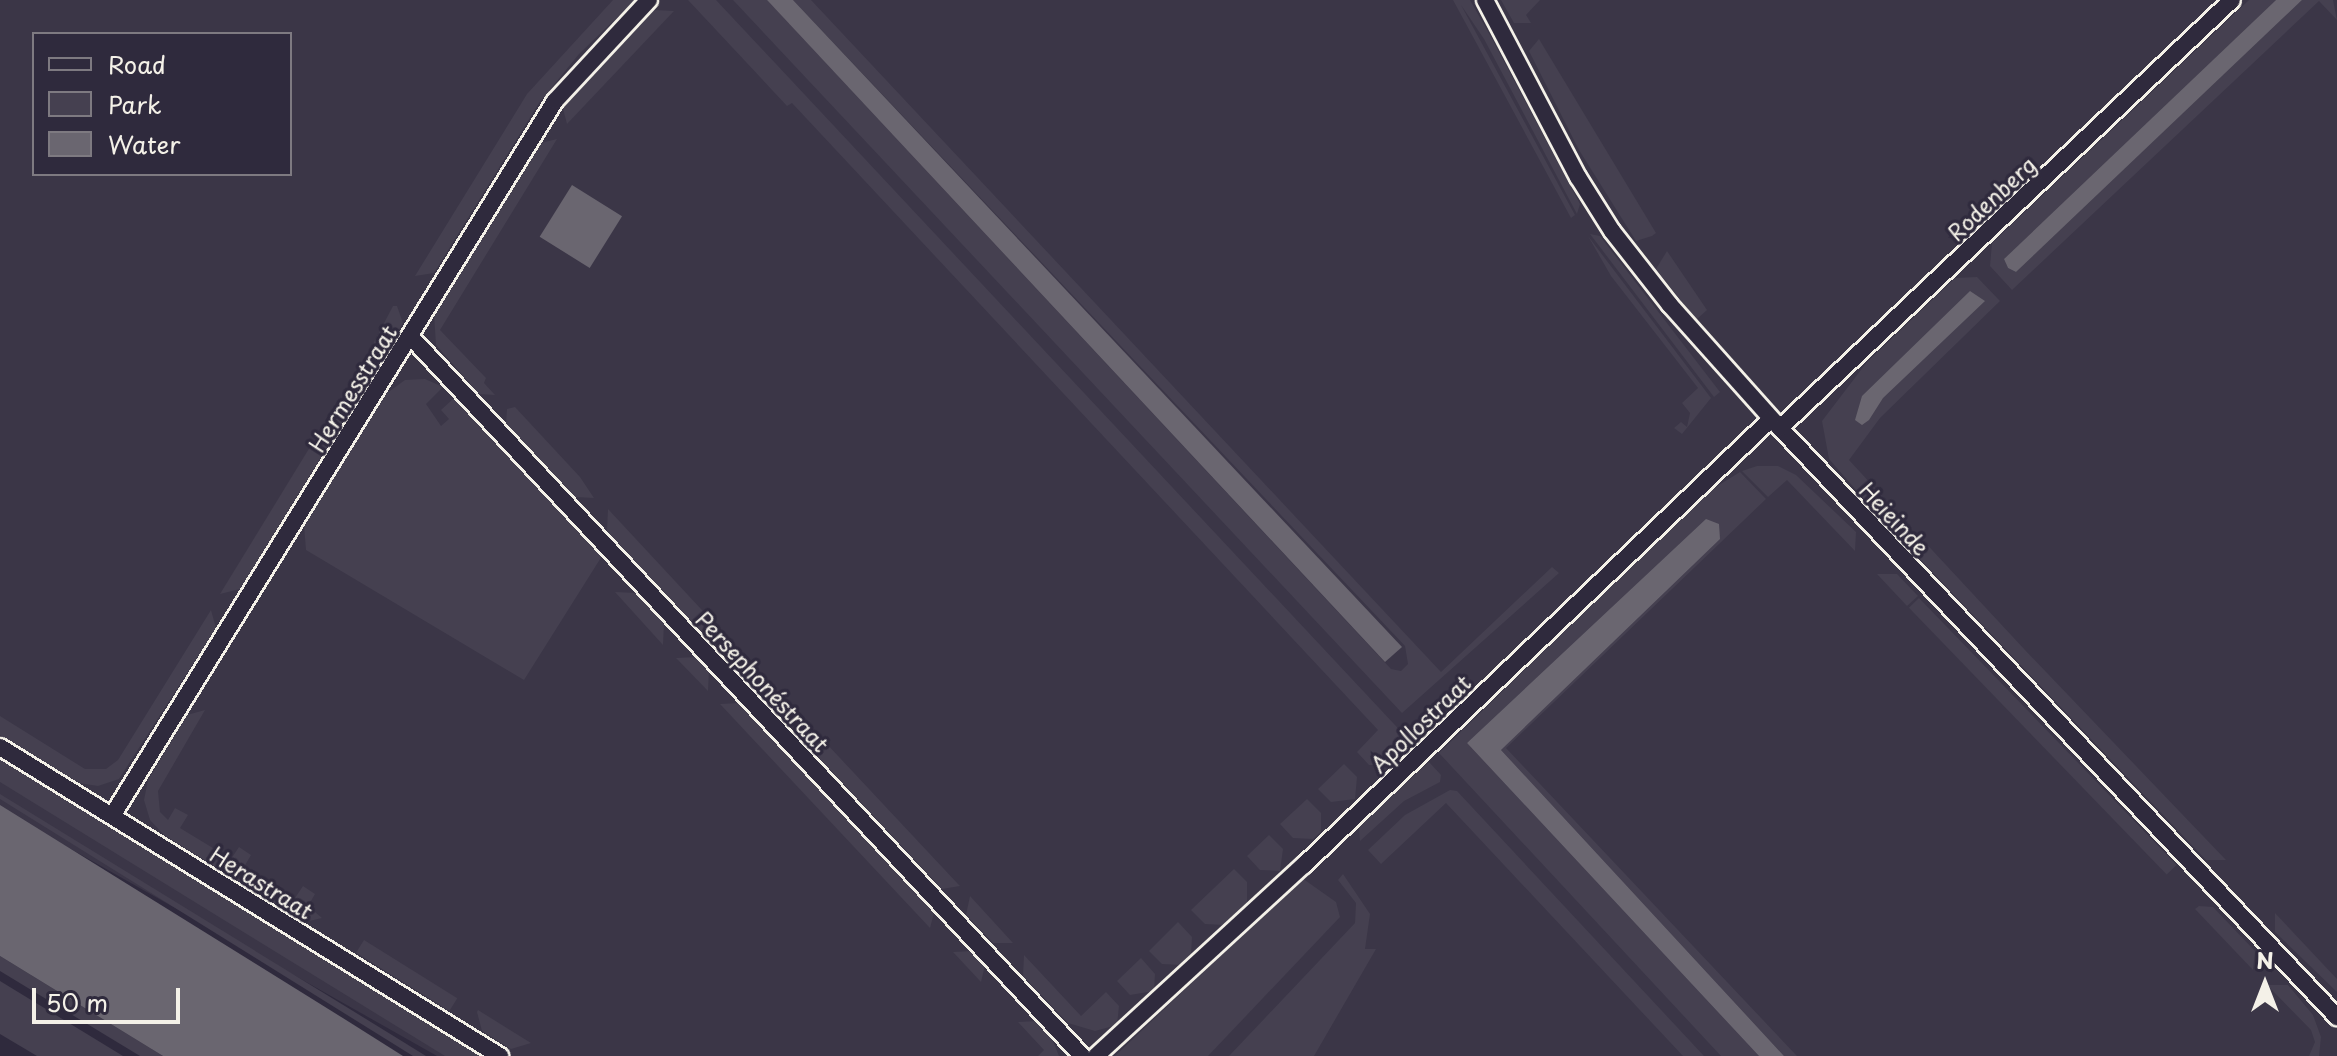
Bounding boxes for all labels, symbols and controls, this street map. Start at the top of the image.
legend [32,32,292,176]
text: Road [108,46,166,82]
text: Park [108,86,162,122]
text: Water [108,126,180,162]
street label: Rodenberg [1941,151,2041,245]
street label: Hermesstraat [303,320,401,456]
street label: Heieinde [1855,476,1935,560]
street label: Persephonéstraat [691,605,835,757]
street label: Apollostraat [1364,669,1476,777]
street label: Herastraat [206,840,318,924]
text: N [2256,943,2274,976]
north arrow [2225,944,2305,1024]
scale bar [36,972,184,1022]
text: 50 m [46,984,108,1020]

